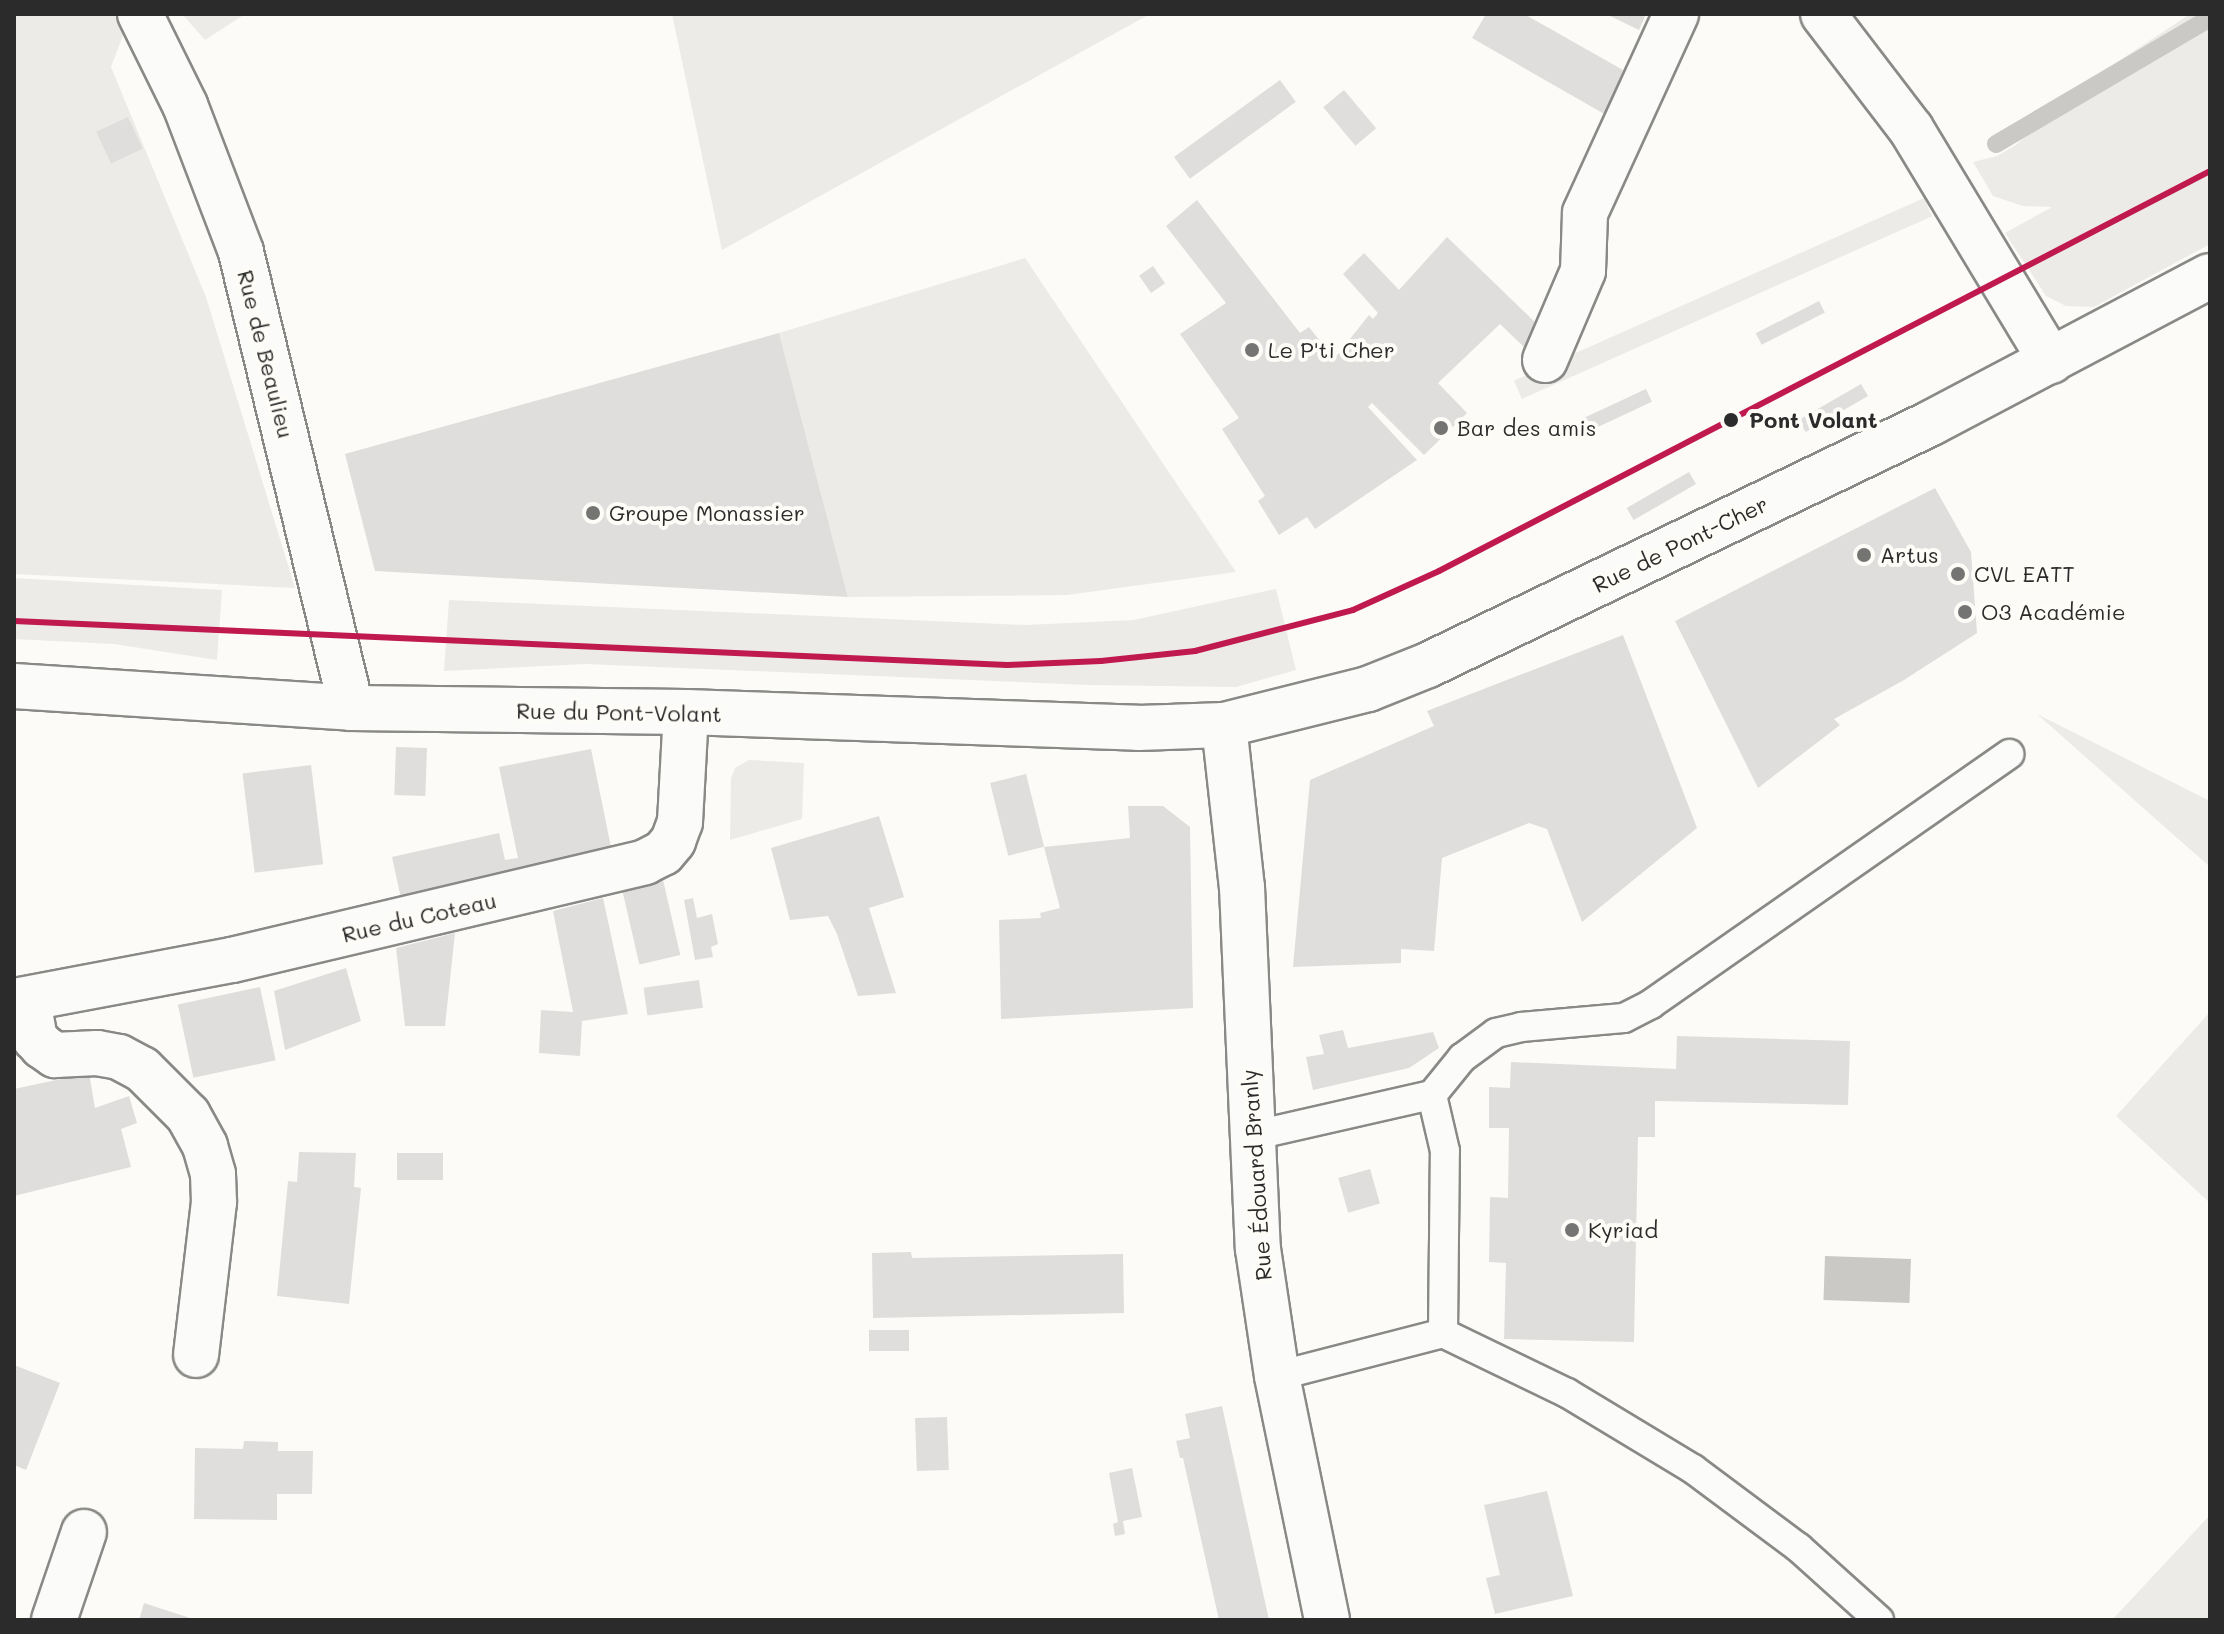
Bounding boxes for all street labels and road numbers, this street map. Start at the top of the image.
street label: Rue de Beaulieu [232,267,300,441]
street label: Rue de Pont-Cher [1588,490,1772,598]
street label: Rue du Pont-Volant [516,697,722,727]
street label: Rue du Coteau [339,886,499,948]
street label: Rue Édouard Branly [1235,1068,1277,1282]

